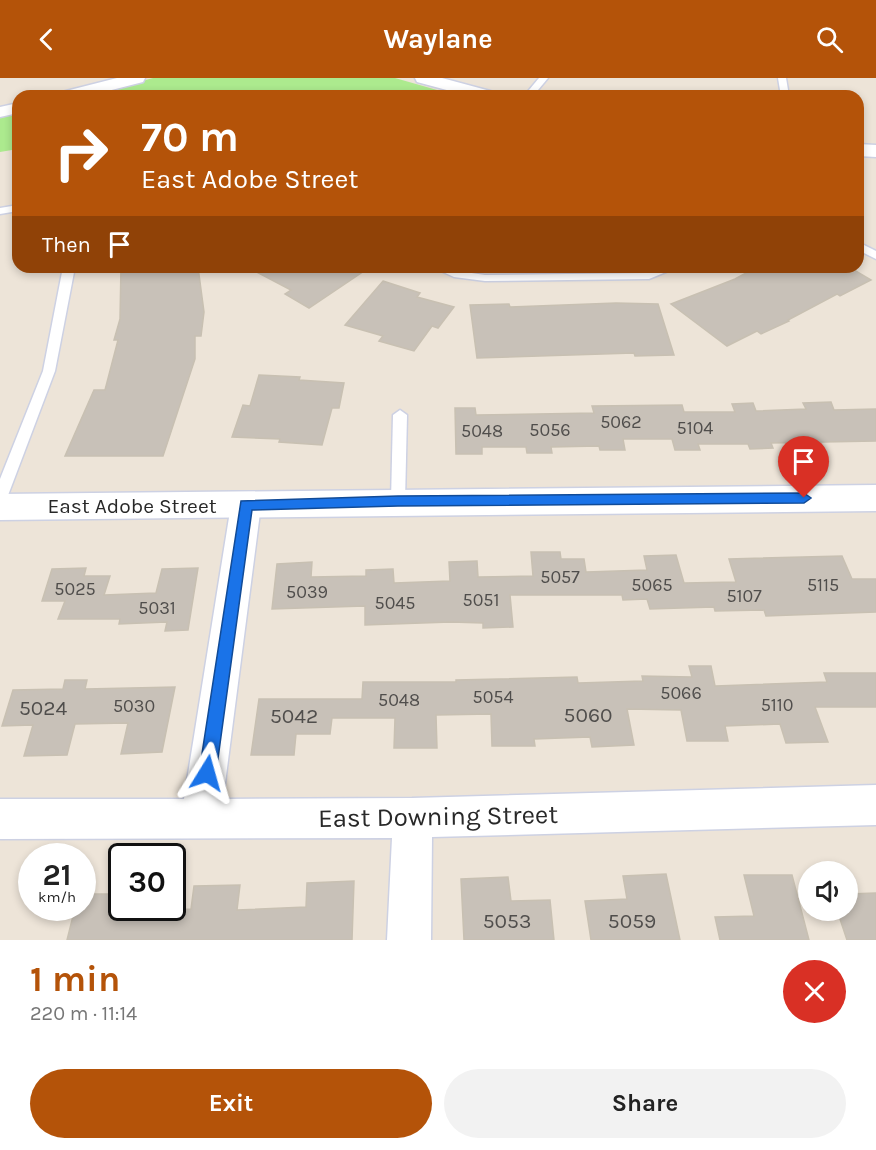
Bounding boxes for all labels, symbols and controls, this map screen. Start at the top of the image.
icon: back [30,23,63,56]
text: Waylane [383,23,493,55]
icon: search [813,23,846,56]
text: 70 m [141,112,239,162]
icon: right [42,114,120,192]
text: East Adobe Street [141,163,358,195]
icon: arrive [103,228,136,261]
text: Then [42,232,91,258]
house number: 5062 [600,411,642,433]
house number: 5104 [677,417,713,439]
house number: 5056 [529,419,571,441]
house number: 5048 [461,420,503,442]
pin [778,436,829,498]
icon: arrive [787,445,820,478]
street label: East Adobe Street [47,494,217,518]
house number: 5057 [540,566,580,588]
house number: 5065 [631,574,673,596]
house number: 5115 [807,574,839,596]
house number: 5025 [54,578,96,600]
house number: 5039 [286,581,328,603]
house number: 5107 [726,585,762,607]
house number: 5051 [463,589,499,611]
house number: 5045 [374,592,416,614]
house number: 5031 [138,597,176,619]
house number: 5066 [660,682,702,704]
house number: 5054 [472,686,514,708]
house number: 5048 [378,689,420,711]
house number: 5110 [761,694,793,716]
house number: 5030 [113,695,155,717]
house number: 5024 [19,696,67,720]
house number: 5060 [564,703,612,727]
house number: 5042 [270,704,318,728]
position arrow [175,741,239,805]
street label: East Downing Street [318,799,559,834]
speed limit sign: 30 [108,843,186,921]
text: 21 [43,857,71,893]
map controls [798,861,858,921]
button: sound [798,861,858,921]
text: km/h [38,888,76,906]
house number: 5053 [483,909,531,933]
house number: 5059 [608,909,656,933]
text: 1 min [30,958,120,1000]
button: close [783,960,846,1023]
text: 220 m · 11:14 [30,1002,137,1025]
button: Exit [30,1069,432,1138]
button: Share [444,1069,846,1138]

